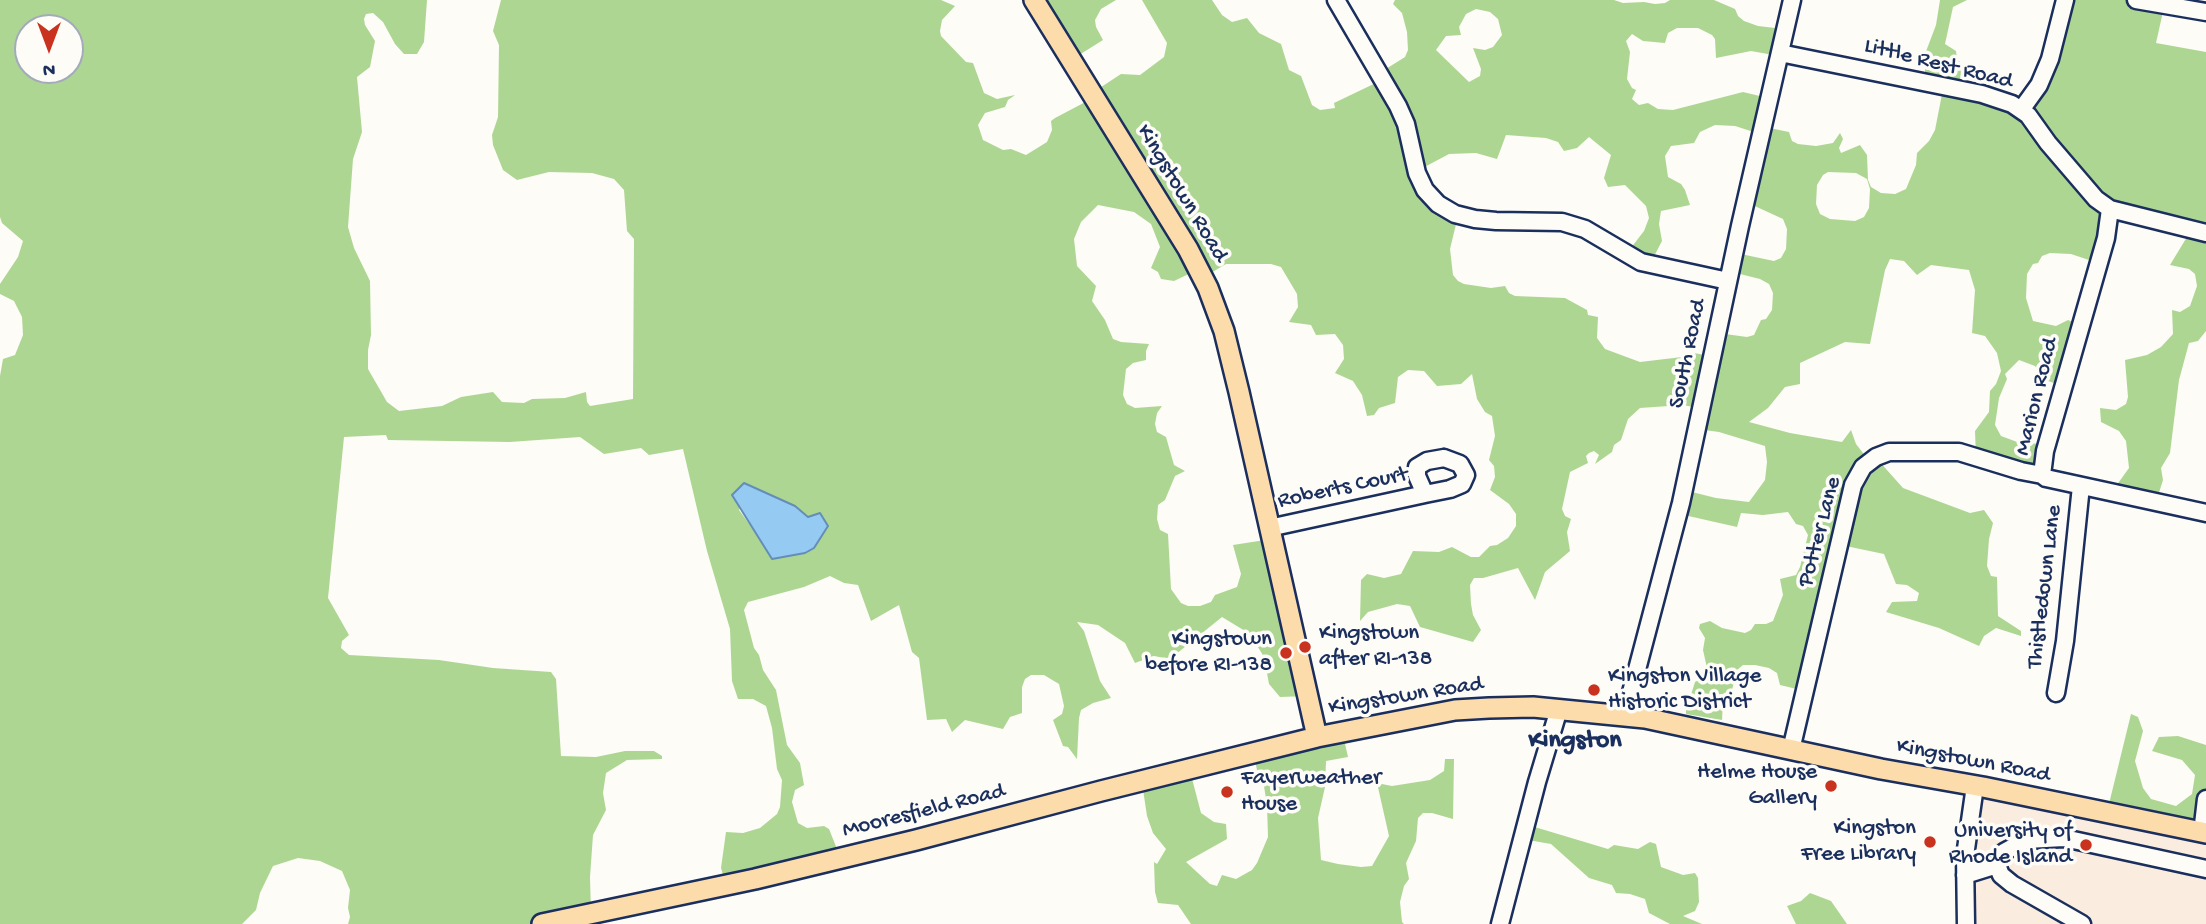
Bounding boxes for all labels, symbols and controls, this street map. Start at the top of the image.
north arrow [14,14,84,84]
street label: Little Rest Road [1861,33,2015,97]
text: N [43,57,55,80]
street label: Kingstown Road [1129,120,1233,268]
street label: South Road [1664,297,1714,411]
street label: Marion Road [2010,335,2066,459]
street label: Roberts Court [1275,462,1411,516]
street label: Potter Lane [1793,474,1849,590]
street label: Thistledown Lane [2022,504,2070,670]
place label: Kingstown after RI-138 [1319,620,1432,674]
place label: Kingstown before RI-138 [1145,626,1272,680]
marker: Kingstown after RI-138 [1297,639,1313,655]
marker: Kingstown before RI-138 [1278,645,1294,661]
place label: Kingston Village Historic District [1608,663,1761,717]
street label: Kingstown Road [1327,671,1485,723]
marker: Kingston Village Historic District [1586,682,1602,698]
district label: Kingston [1528,726,1622,758]
street label: Kingstown Road [1894,734,2052,790]
place label: Helme House Gallery [1697,759,1817,813]
place label: Fayerweather House [1241,765,1381,819]
street label: Mooresfield Road [840,778,1008,846]
marker: Helme House Gallery [1823,778,1839,794]
marker: Fayerweather House [1219,784,1235,800]
place label: Kingston Free Library [1801,815,1916,869]
place label: University of Rhode Island [1949,818,2072,872]
marker: Kingston Free Library [1922,834,1938,850]
marker: University of Rhode Island [2078,837,2094,853]

